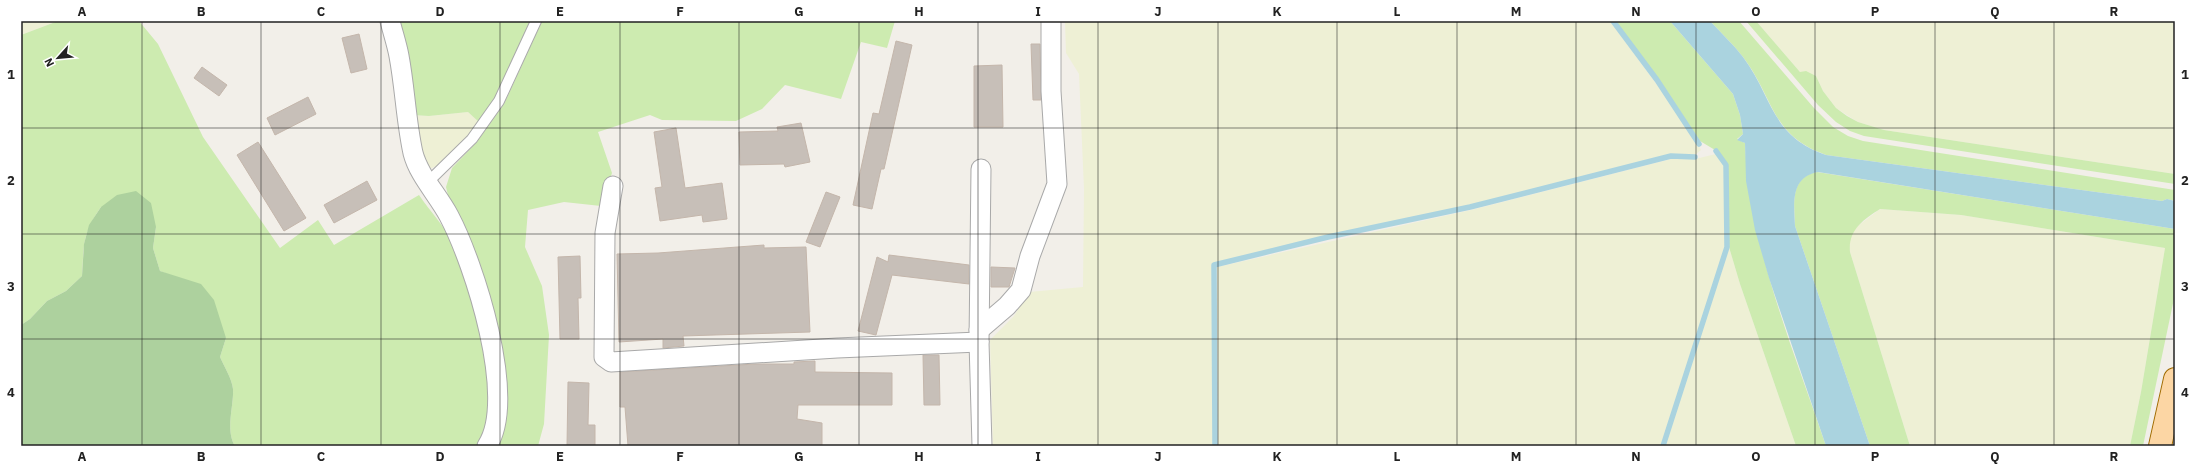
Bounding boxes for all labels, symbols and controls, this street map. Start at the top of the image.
text: A [78,3,87,20]
text: B [197,3,206,20]
text: C [317,3,326,20]
text: D [435,3,445,20]
text: E [556,3,564,20]
text: F [676,3,684,20]
text: G [794,3,804,20]
text: H [914,3,924,20]
text: I [1035,3,1041,20]
text: J [1154,3,1162,20]
text: K [1272,3,1282,20]
text: L [1394,3,1401,20]
text: M [1511,3,1521,20]
text: N [1631,3,1641,20]
text: O [1751,3,1761,20]
text: P [1871,3,1880,20]
text: Q [1990,3,2000,20]
text: R [2110,3,2119,20]
north arrow [38,38,78,78]
text: N [41,56,57,69]
text: 1 [7,66,15,83]
text: 1 [2181,66,2189,83]
text: 2 [7,172,15,189]
text: 2 [2181,172,2189,189]
text: 3 [7,278,15,295]
text: 3 [2181,278,2189,295]
text: 4 [7,384,15,401]
text: 4 [2181,384,2189,401]
text: A [78,448,87,465]
text: B [197,448,206,465]
text: C [317,448,326,465]
text: D [435,448,445,465]
text: E [556,448,564,465]
text: F [676,448,684,465]
text: G [794,448,804,465]
text: H [914,448,924,465]
text: I [1035,448,1041,465]
text: J [1154,448,1162,465]
text: K [1272,448,1282,465]
text: L [1394,448,1401,465]
text: M [1511,448,1521,465]
text: N [1631,448,1641,465]
text: O [1751,448,1761,465]
text: P [1871,448,1880,465]
text: Q [1990,448,2000,465]
text: R [2110,448,2119,465]

